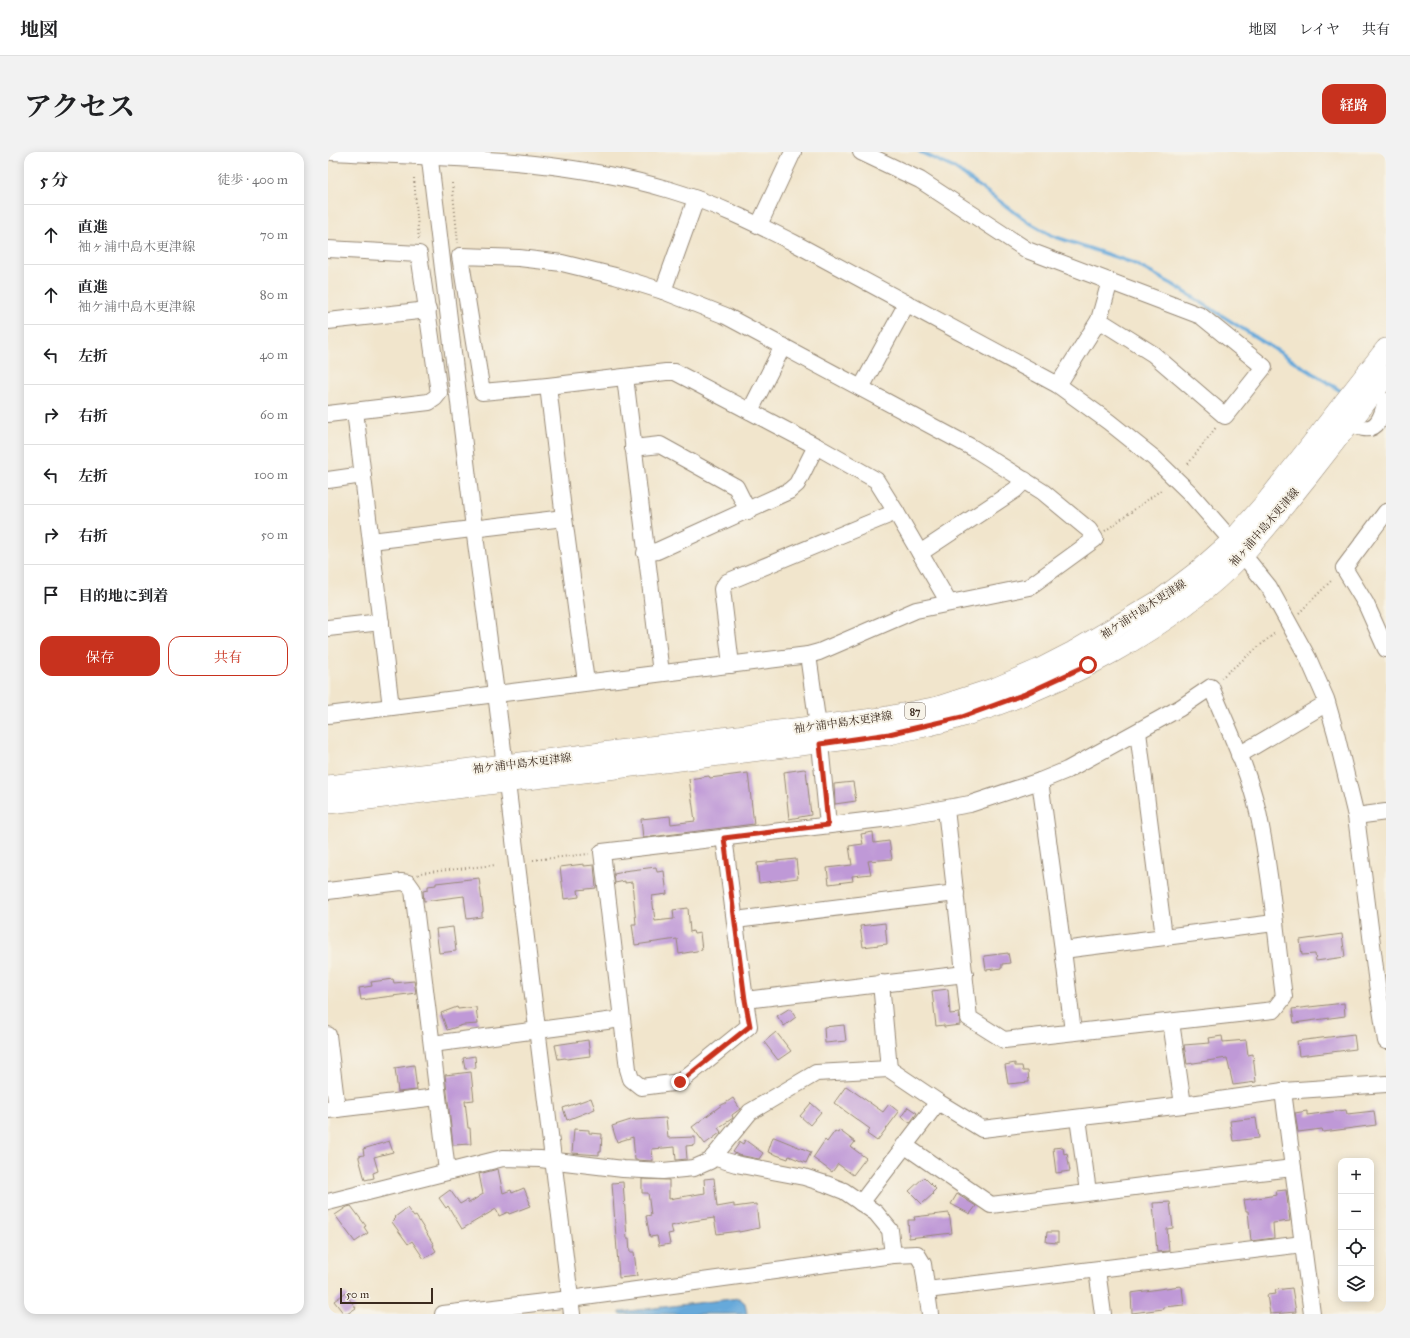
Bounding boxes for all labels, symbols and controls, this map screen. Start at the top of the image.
text: 地図 [20,18,58,41]
text: 地図 [1249,21,1277,38]
text: レイヤ [1299,21,1340,38]
text: 共有 [1362,21,1390,38]
button: 経路 [1322,84,1386,124]
text: アクセス [24,89,135,124]
text: 5 分 [40,170,69,191]
text: 徒歩 · 400 m [217,172,288,188]
text: 直進 [78,218,108,236]
icon: ahead [40,224,62,246]
text: 70 m [260,227,288,243]
text: 袖ヶ浦中島木更津線 [78,239,195,255]
text: 直進 [78,278,108,296]
icon: ahead [40,284,62,306]
text: 80 m [260,287,288,303]
text: 袖ケ浦中島木更津線 [78,299,195,315]
icon: left [40,344,62,366]
text: 左折 [78,347,108,365]
text: 40 m [259,347,288,363]
icon: right [40,404,62,426]
text: 右折 [78,407,108,425]
text: 60 m [260,407,288,423]
icon: left [40,464,62,486]
text: 左折 [78,467,108,485]
text: 100 m [254,467,288,483]
street label: 袖ヶ浦中島木更津線 [1227,486,1302,569]
icon: right [40,524,62,546]
text: 右折 [78,527,108,545]
text: 50 m [261,527,288,543]
street label: 袖ケ浦中島木更津線 [1098,577,1188,642]
icon: arrive [40,584,62,606]
text: 目的地に到着 [78,587,168,605]
button: 保存 [40,636,160,676]
button: 共有 [168,636,288,676]
route start [1079,656,1097,674]
road number: 87 [905,703,925,719]
street label: 袖ケ浦中島木更津線 [793,709,893,736]
street label: 袖ケ浦中島木更津線 [472,751,572,776]
route end [671,1073,689,1091]
map controls [1338,1158,1374,1302]
button: + [1338,1158,1374,1194]
button: − [1338,1194,1374,1230]
button: locate [1338,1230,1374,1266]
button: layers [1338,1266,1374,1302]
scale bar [340,1286,433,1305]
text: 50 m [346,1288,369,1301]

